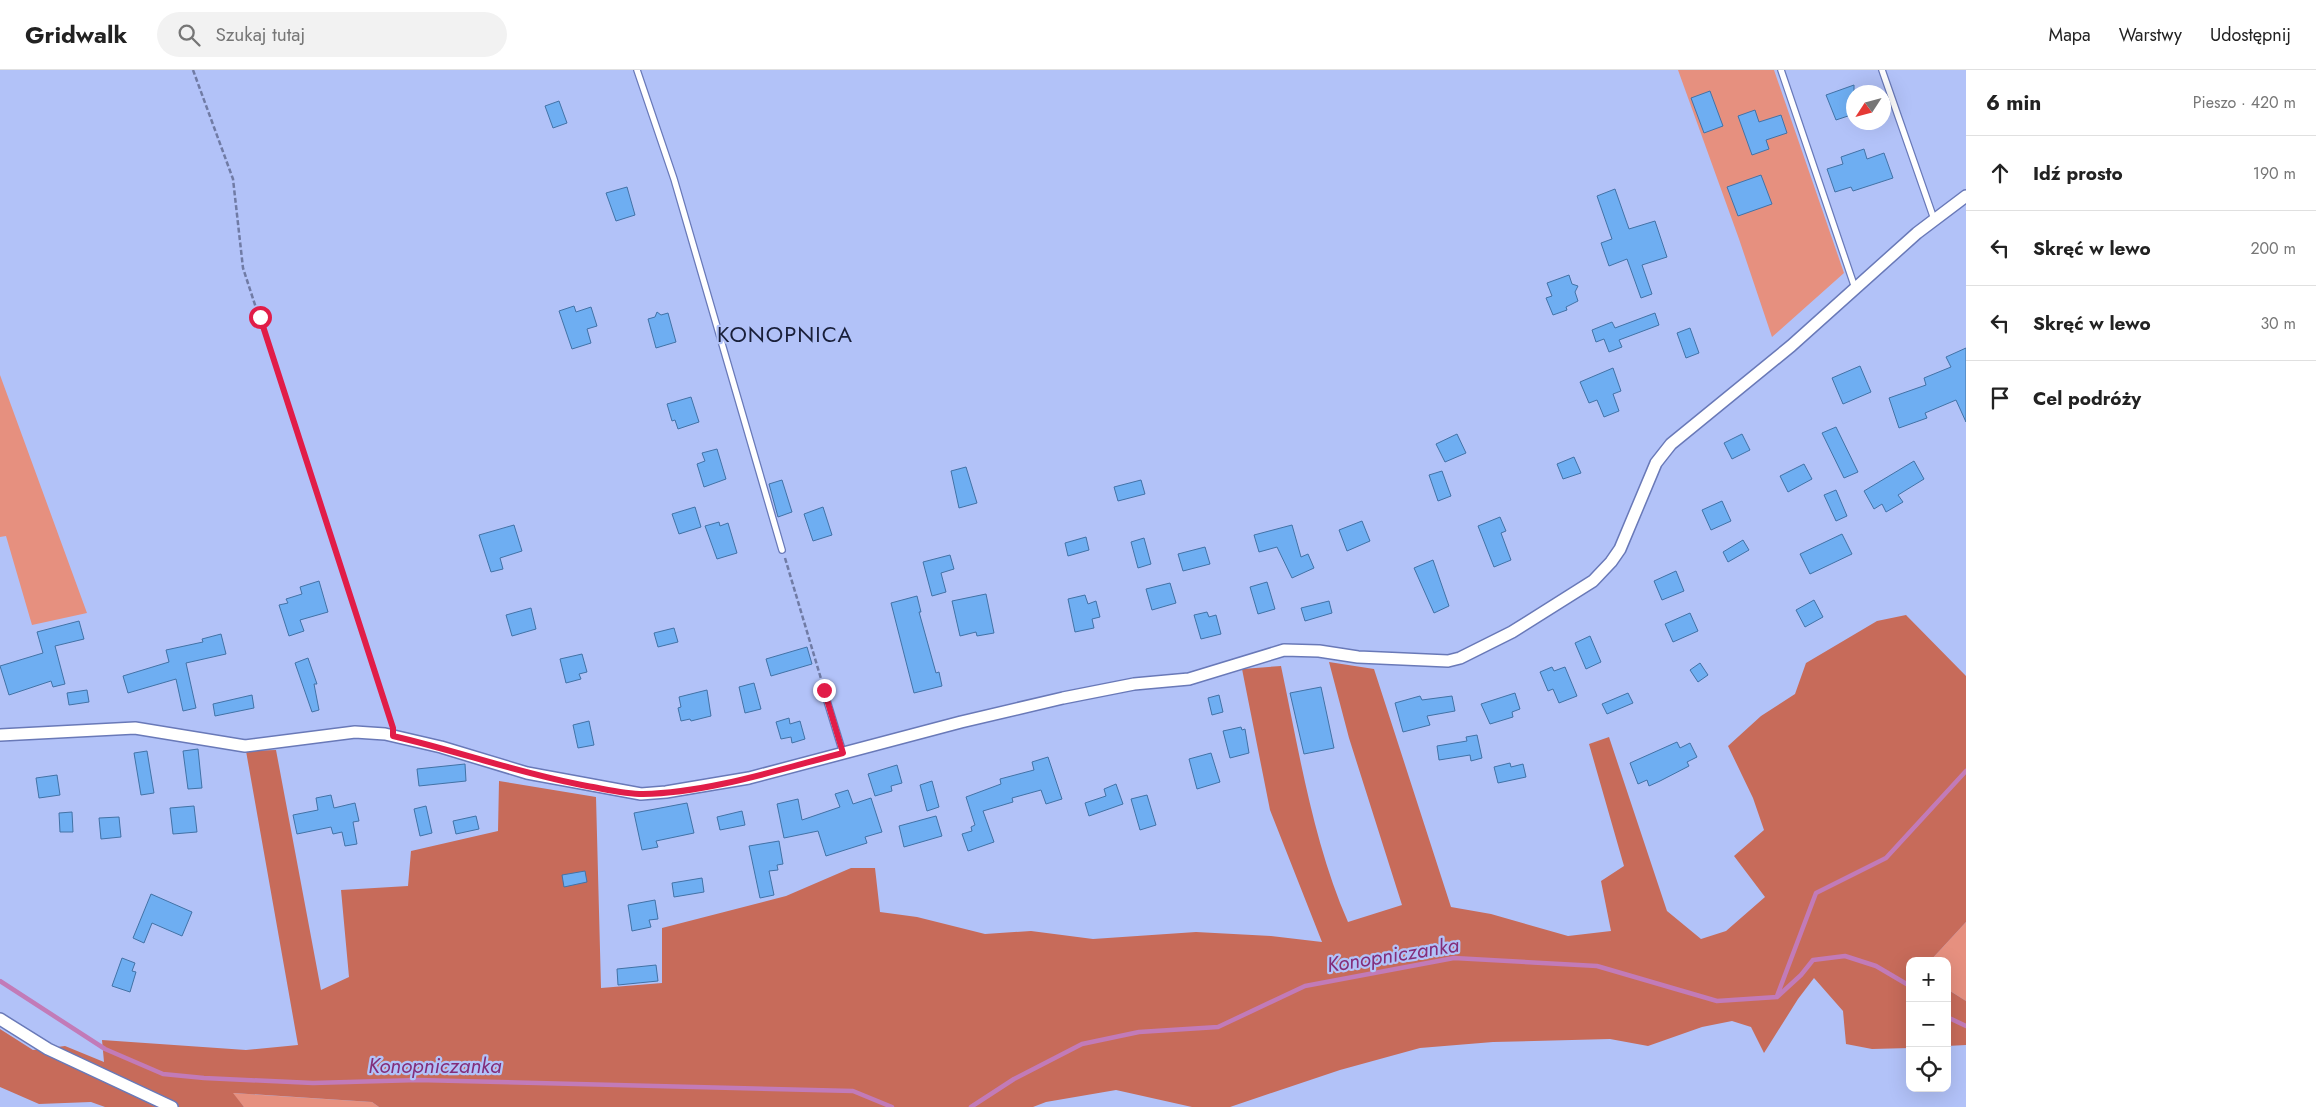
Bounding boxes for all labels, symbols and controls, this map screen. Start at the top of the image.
search box [157,12,507,57]
text: Gridwalk [25,17,127,52]
icon: search [175,21,203,49]
text: Szukaj tutaj [215,21,305,48]
text: Mapa [2049,22,2091,48]
text: Warstwy [2119,22,2182,48]
text: Udostępnij [2210,22,2291,48]
north arrow [1846,85,1891,130]
text: 6 min [1986,88,2041,118]
text: Pieszo · 420 m [2193,91,2296,114]
icon: ahead [1986,159,2014,187]
text: Idź prosto [2033,160,2123,187]
text: 190 m [2253,162,2296,185]
icon: left [1986,234,2014,262]
text: Skręć w lewo [2033,235,2151,262]
text: 200 m [2250,237,2296,260]
route start [249,306,272,329]
icon: left [1986,309,2014,337]
text: Skręć w lewo [2033,310,2151,337]
text: 30 m [2260,312,2296,335]
district label: KONOPNICA [717,318,853,350]
icon: arrive [1986,384,2014,412]
text: Cel podróży [2033,385,2141,412]
route end [813,679,836,702]
water label: Konopniczanka [1325,930,1462,980]
map controls [1906,957,1951,1092]
button: + [1906,957,1951,1002]
button: − [1906,1002,1951,1047]
button: locate [1906,1047,1951,1092]
water label: Konopniczanka [368,1051,502,1081]

